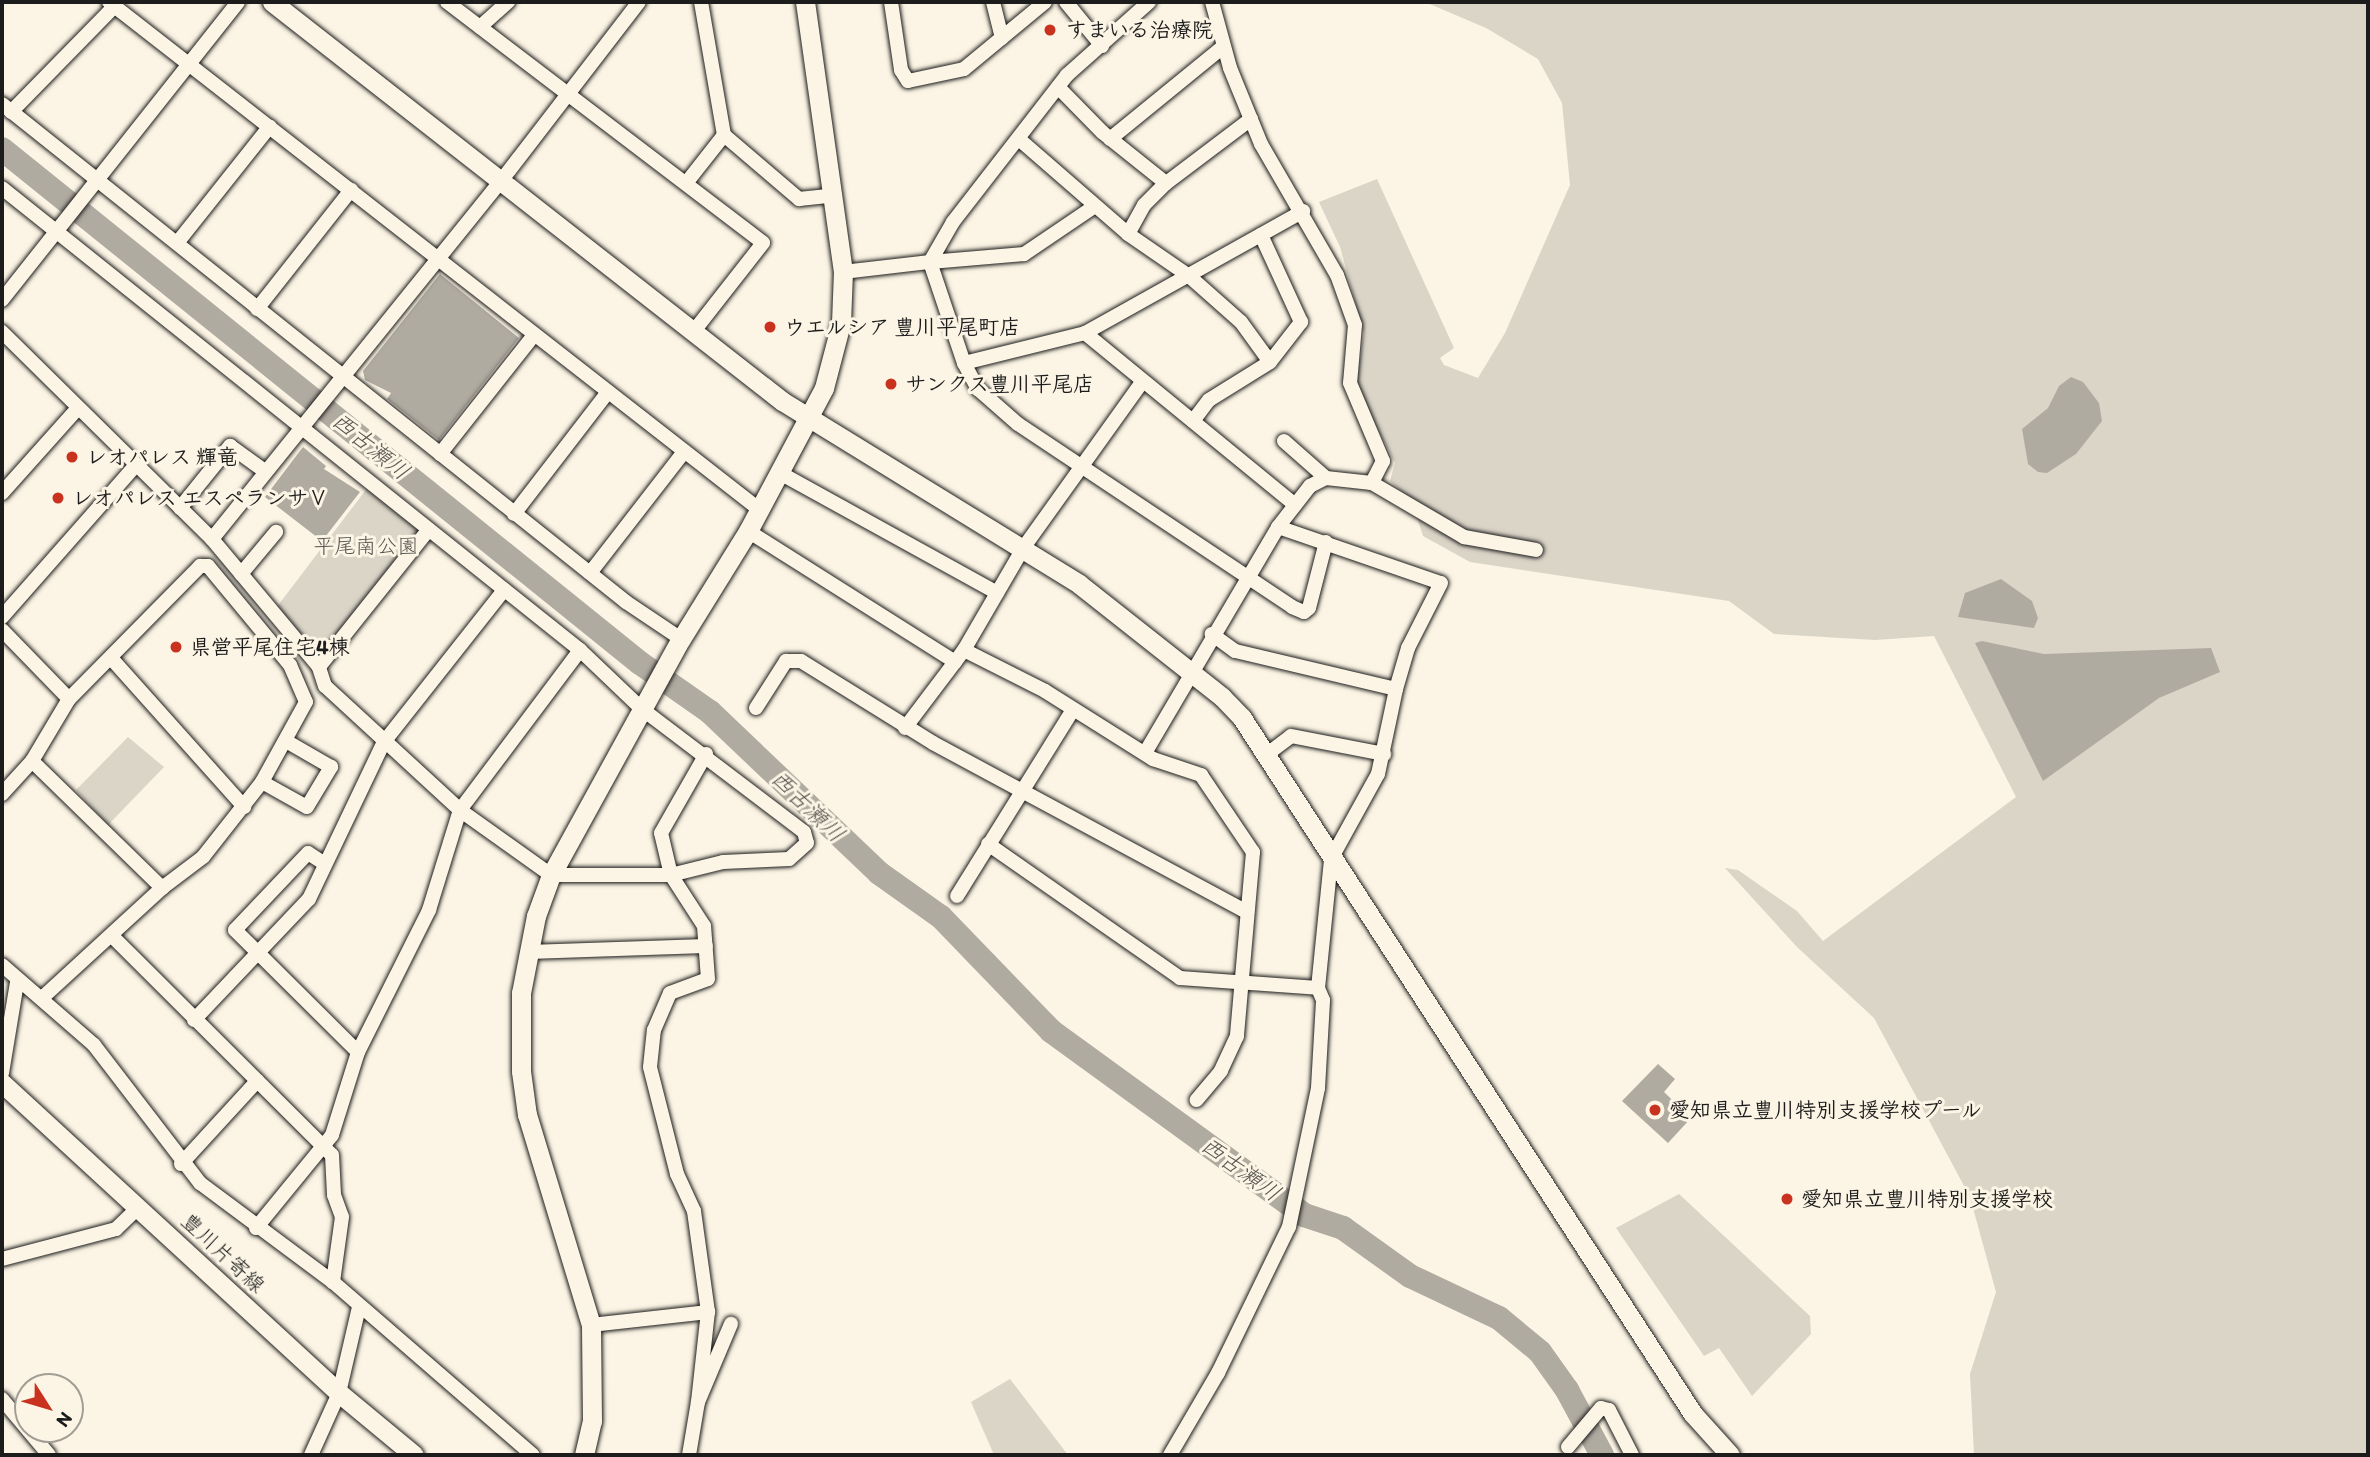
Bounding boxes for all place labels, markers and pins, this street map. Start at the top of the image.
place label: すまいる治療院 [1066,17,1213,43]
marker: すまいる治療院 [1040,20,1060,40]
place label: ウエルシア 豊川平尾町店 [784,314,1020,340]
marker: ウエルシア 豊川平尾町店 [762,319,778,335]
place label: サンクス豊川平尾店 [905,371,1094,397]
marker: サンクス豊川平尾店 [883,376,899,392]
place label: レオパレス 輝竜 [86,444,238,470]
marker: レオパレス 輝竜 [64,449,80,465]
place label: レオパレス エスペランサⅤ [72,485,329,511]
marker: レオパレス エスペランサⅤ [50,490,66,506]
place label: 県営平尾住宅4棟 [190,634,350,660]
marker: 県営平尾住宅4棟 [168,639,184,655]
place label: 愛知県立豊川特別支援学校プール [1669,1097,1983,1123]
marker: 愛知県立豊川特別支援学校プール [1647,1102,1663,1118]
place label: 愛知県立豊川特別支援学校 [1801,1186,2053,1212]
marker: 愛知県立豊川特別支援学校 [1779,1191,1795,1207]

